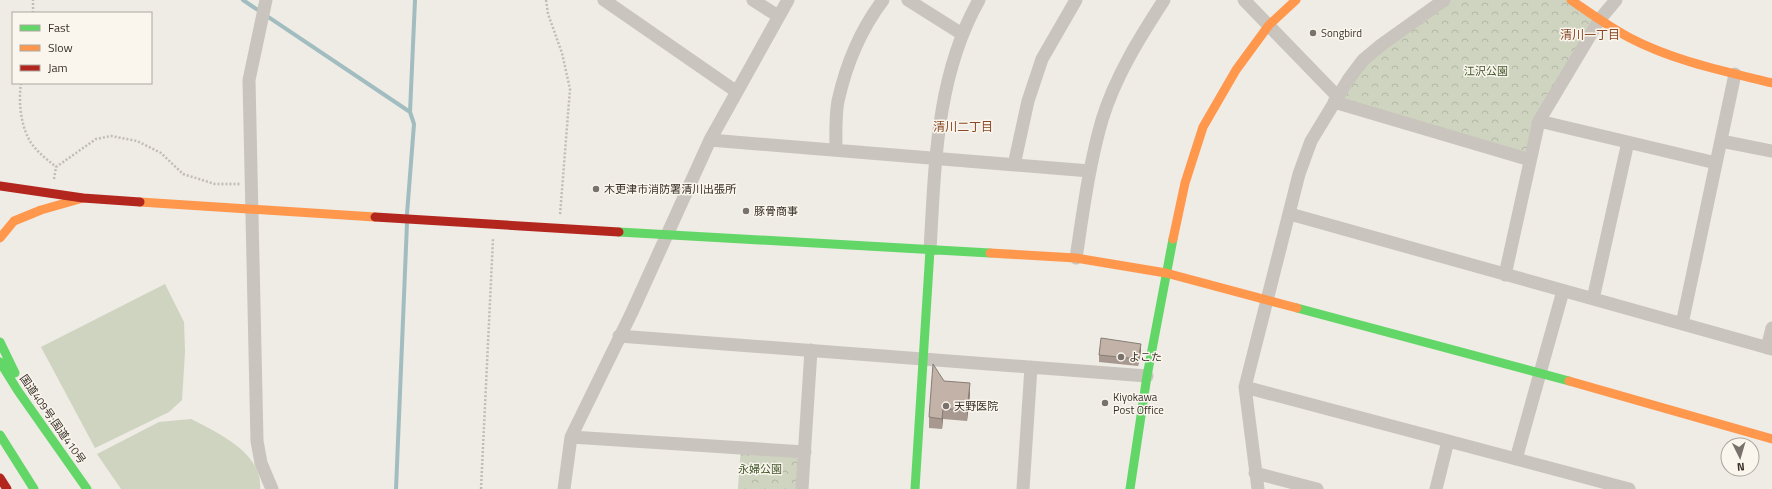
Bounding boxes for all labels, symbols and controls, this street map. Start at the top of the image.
legend [12,12,152,84]
text: Fast [48,18,71,37]
place label: Songbird [1321,25,1362,41]
district label: 清川一丁目 [1560,25,1620,44]
marker: Songbird [1308,28,1318,38]
text: Slow [48,38,73,57]
text: Jam [48,58,68,77]
park label: 江沢公園 [1464,63,1508,79]
district label: 清川二丁目 [933,117,993,136]
place label: 木更津市消防署清川出張所 [604,181,737,197]
marker: 木更津市消防署清川出張所 [591,184,601,194]
place label: 豚骨商事 [754,203,798,219]
marker: 豚骨商事 [741,206,751,216]
place label: よこた [1129,349,1162,365]
marker: よこた [1116,352,1126,362]
street label: 国道409号;国道410号 [16,371,90,467]
place label: Kiyokawa Post Office [1113,389,1164,418]
place label: 天野医院 [954,398,998,414]
marker: Kiyokawa Post Office [1100,398,1110,408]
marker: 天野医院 [941,401,951,411]
north arrow [1720,437,1760,477]
text: N [1736,459,1745,475]
park label: 永婦公園 [738,461,782,477]

